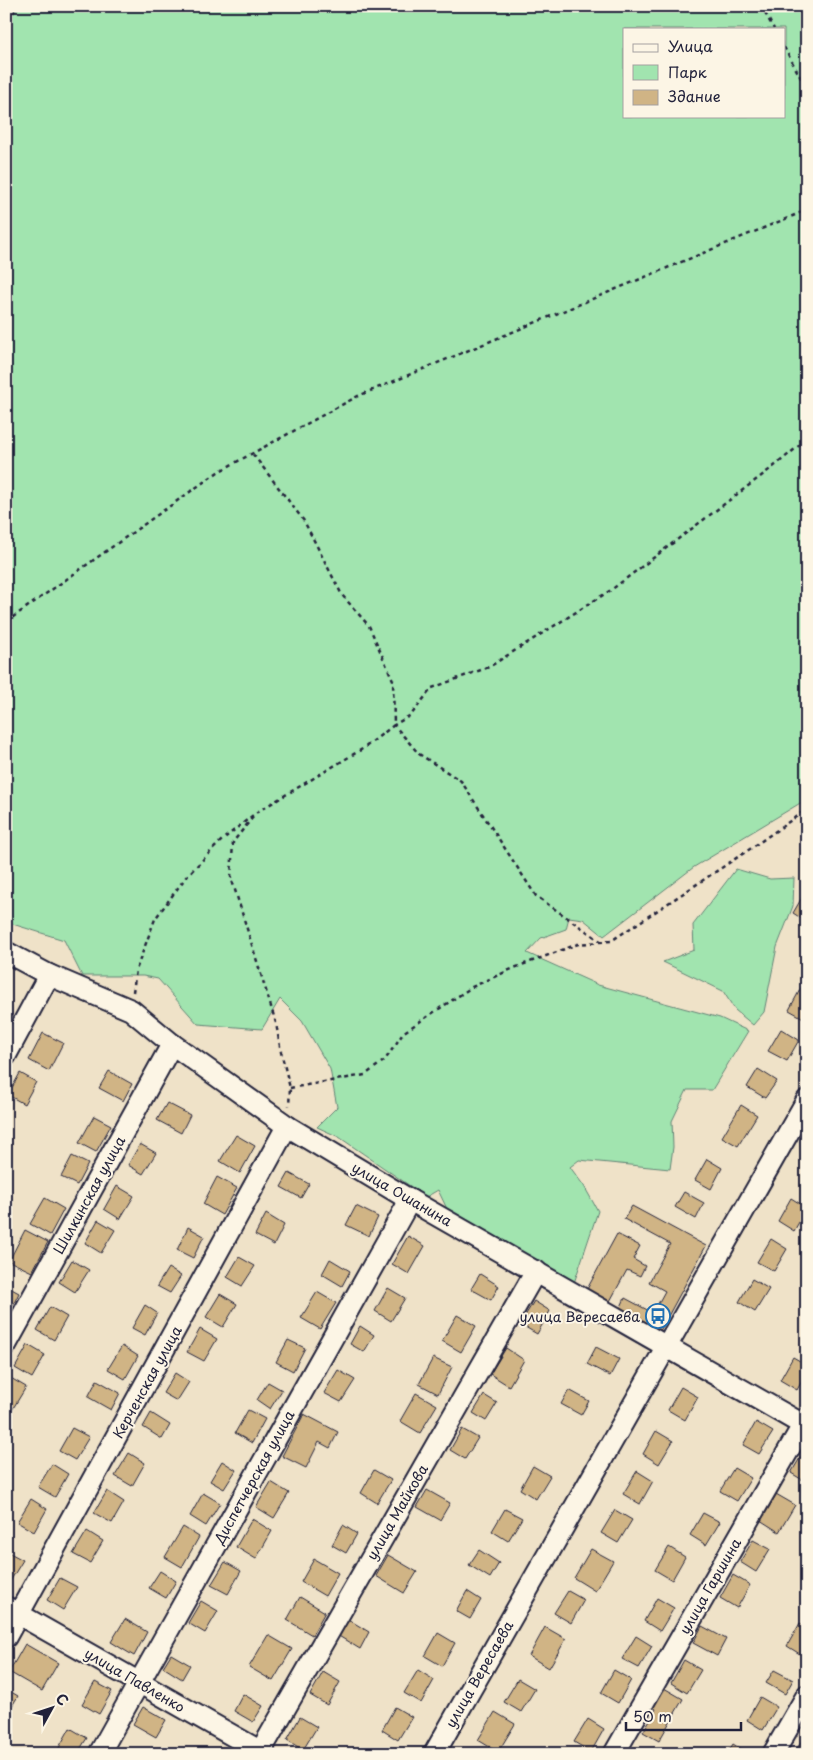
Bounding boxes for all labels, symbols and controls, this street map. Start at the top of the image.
legend [623,28,786,118]
text: Улица [668,34,713,57]
text: Парк [668,60,707,83]
text: Здание [668,84,721,107]
street label: Шилкинская улица [48,1132,130,1258]
street label: улица Ошанина [348,1157,456,1231]
bus stop icon: улица Вересаева [645,1303,671,1329]
place label: улица Вересаева [520,1306,640,1327]
street label: Керченская улица [107,1322,187,1442]
street label: Диспетчерская улица [208,1406,300,1549]
street label: улица Майкова [361,1460,433,1564]
street label: улица Гаршина [674,1534,746,1638]
street label: улица Вересаева [440,1616,518,1731]
street label: улица Павленко [81,1643,189,1717]
north arrow [28,1682,78,1732]
text: С [51,1689,74,1710]
scale bar [626,1700,740,1732]
text: 50 m [633,1704,672,1727]

